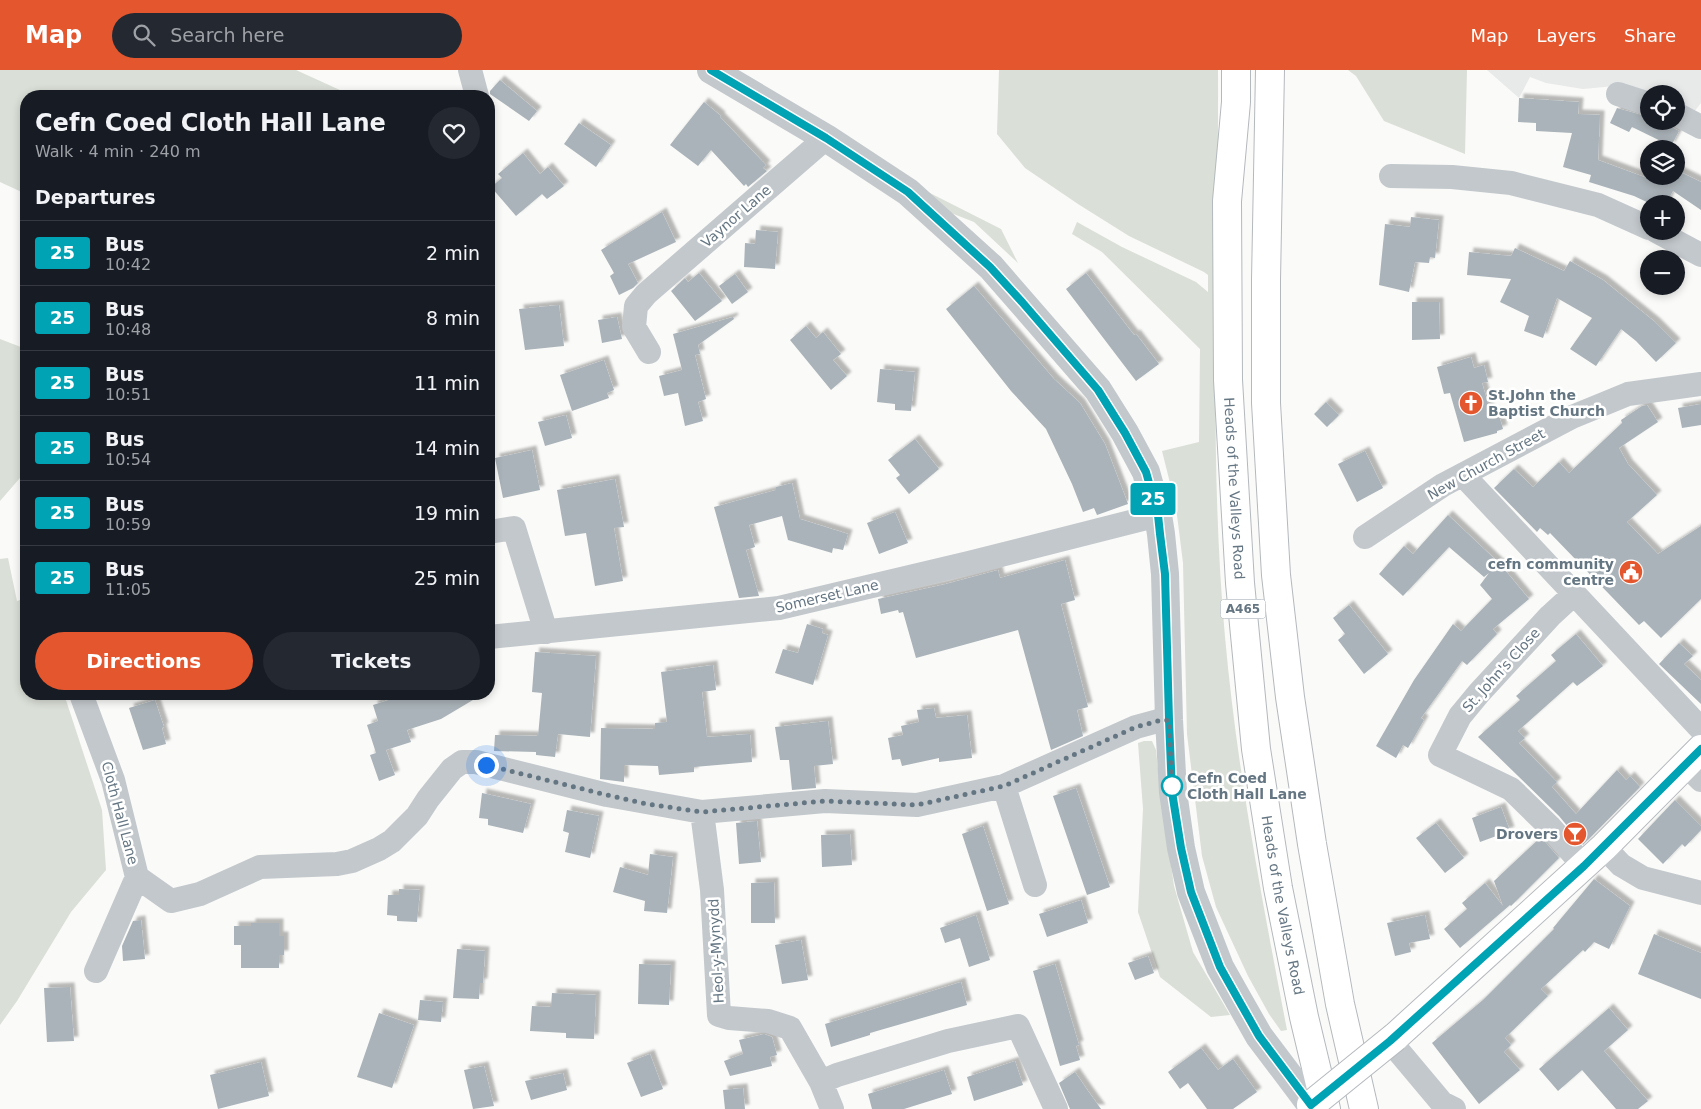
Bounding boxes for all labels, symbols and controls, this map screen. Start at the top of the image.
search box [112,13,462,58]
text: Map [25,21,82,49]
icon: search [130,21,158,49]
text: Search here [170,24,284,46]
text: Map [1470,25,1508,46]
text: Layers [1536,25,1596,46]
text: Share [1624,25,1676,46]
map controls [1640,85,1685,295]
button: locate [1640,85,1685,130]
button: heart [428,107,480,159]
text: Cefn Coed Cloth Hall Lane [35,109,386,137]
button: layers [1640,140,1685,185]
text: Walk · 4 min · 240 m [35,142,200,161]
street label: Vaynor Lane [698,181,774,251]
text: Departures [35,186,156,208]
button: + [1640,195,1685,240]
text: Bus [105,233,144,255]
text: 25 [50,242,75,263]
text: 2 min [426,242,480,264]
button: − [1640,250,1685,295]
text: 10:42 [105,255,151,274]
text: Bus [105,298,144,320]
text: 25 [50,307,75,328]
text: 8 min [426,307,480,329]
text: 10:48 [105,320,151,339]
text: Bus [105,363,144,385]
text: 25 [50,372,75,393]
text: 11 min [414,372,480,394]
text: 10:51 [105,385,151,404]
place label: St.John the Baptist Church [1488,387,1605,419]
church icon: St.John the Baptist Church [1458,390,1484,416]
street label: Heads of the Valleys Road [1221,397,1248,580]
street label: New Church Street [1425,425,1548,503]
text: Bus [105,428,144,450]
text: 25 [50,437,75,458]
text: 14 min [414,437,480,459]
text: 10:54 [105,450,151,469]
line badge: 25 [1130,483,1176,515]
text: 25 [1140,488,1166,509]
text: Bus [105,493,144,515]
text: 25 [50,502,75,523]
text: 19 min [414,502,480,524]
text: 10:59 [105,515,151,534]
place label: cefn community centre [1488,556,1614,588]
text: Bus [105,558,144,580]
public building icon: cefn community centre [1618,559,1644,585]
text: 25 [50,567,75,588]
text: 25 min [414,567,480,589]
street label: Somerset Lane [774,576,880,616]
text: 11:05 [105,580,151,599]
road number: A465 [1220,600,1266,618]
street label: St. John's Close [1459,625,1543,715]
button: Directions [35,632,253,690]
button: Tickets [263,632,480,690]
your location [474,753,499,778]
street label: Cloth Hall Lane [99,760,141,866]
place label: Cefn Coed Cloth Hall Lane [1187,770,1307,802]
marker: Cefn Coed Cloth Hall Lane [1161,775,1183,797]
street label: Heads of the Valleys Road [1259,814,1307,996]
bar icon: Drovers [1562,821,1588,847]
place label: Drovers [1496,826,1558,842]
street label: Heol-y-Mynydd [705,898,727,1004]

